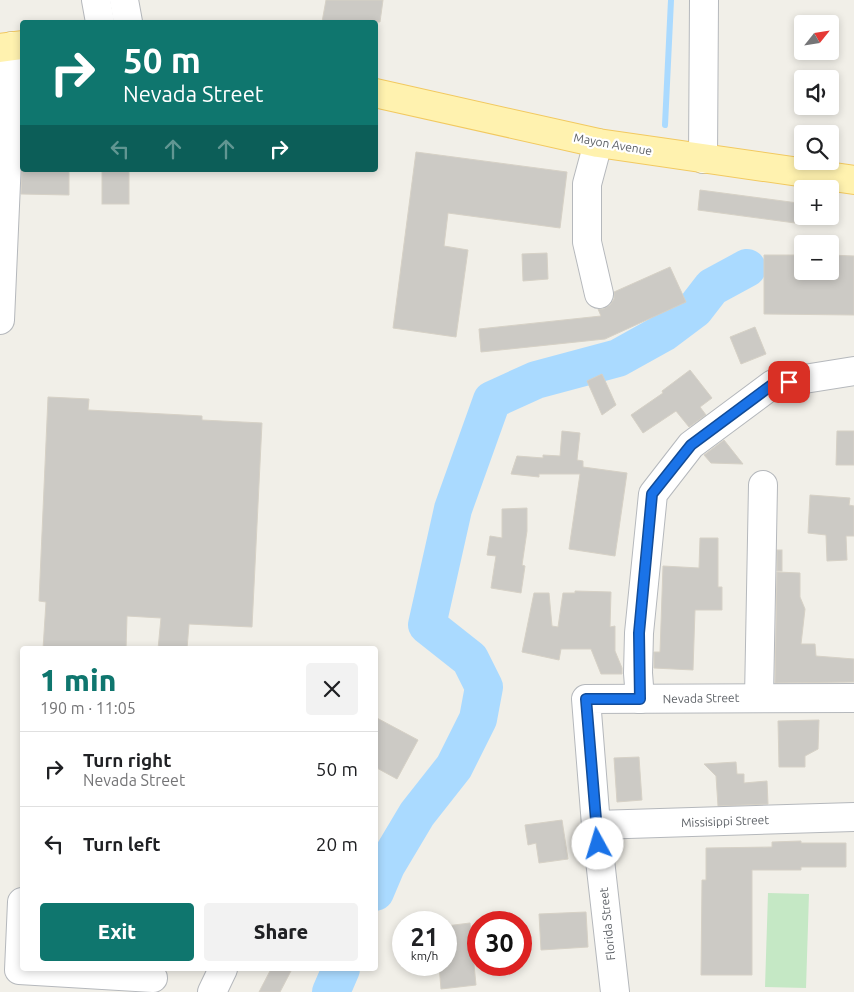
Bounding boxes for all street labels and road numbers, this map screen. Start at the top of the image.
street label: Mayon Avenue [573,131,653,157]
street label: Nevada Street [663,691,740,705]
street label: Missisippi Street [681,813,769,829]
street label: Florida Street [597,887,617,961]

